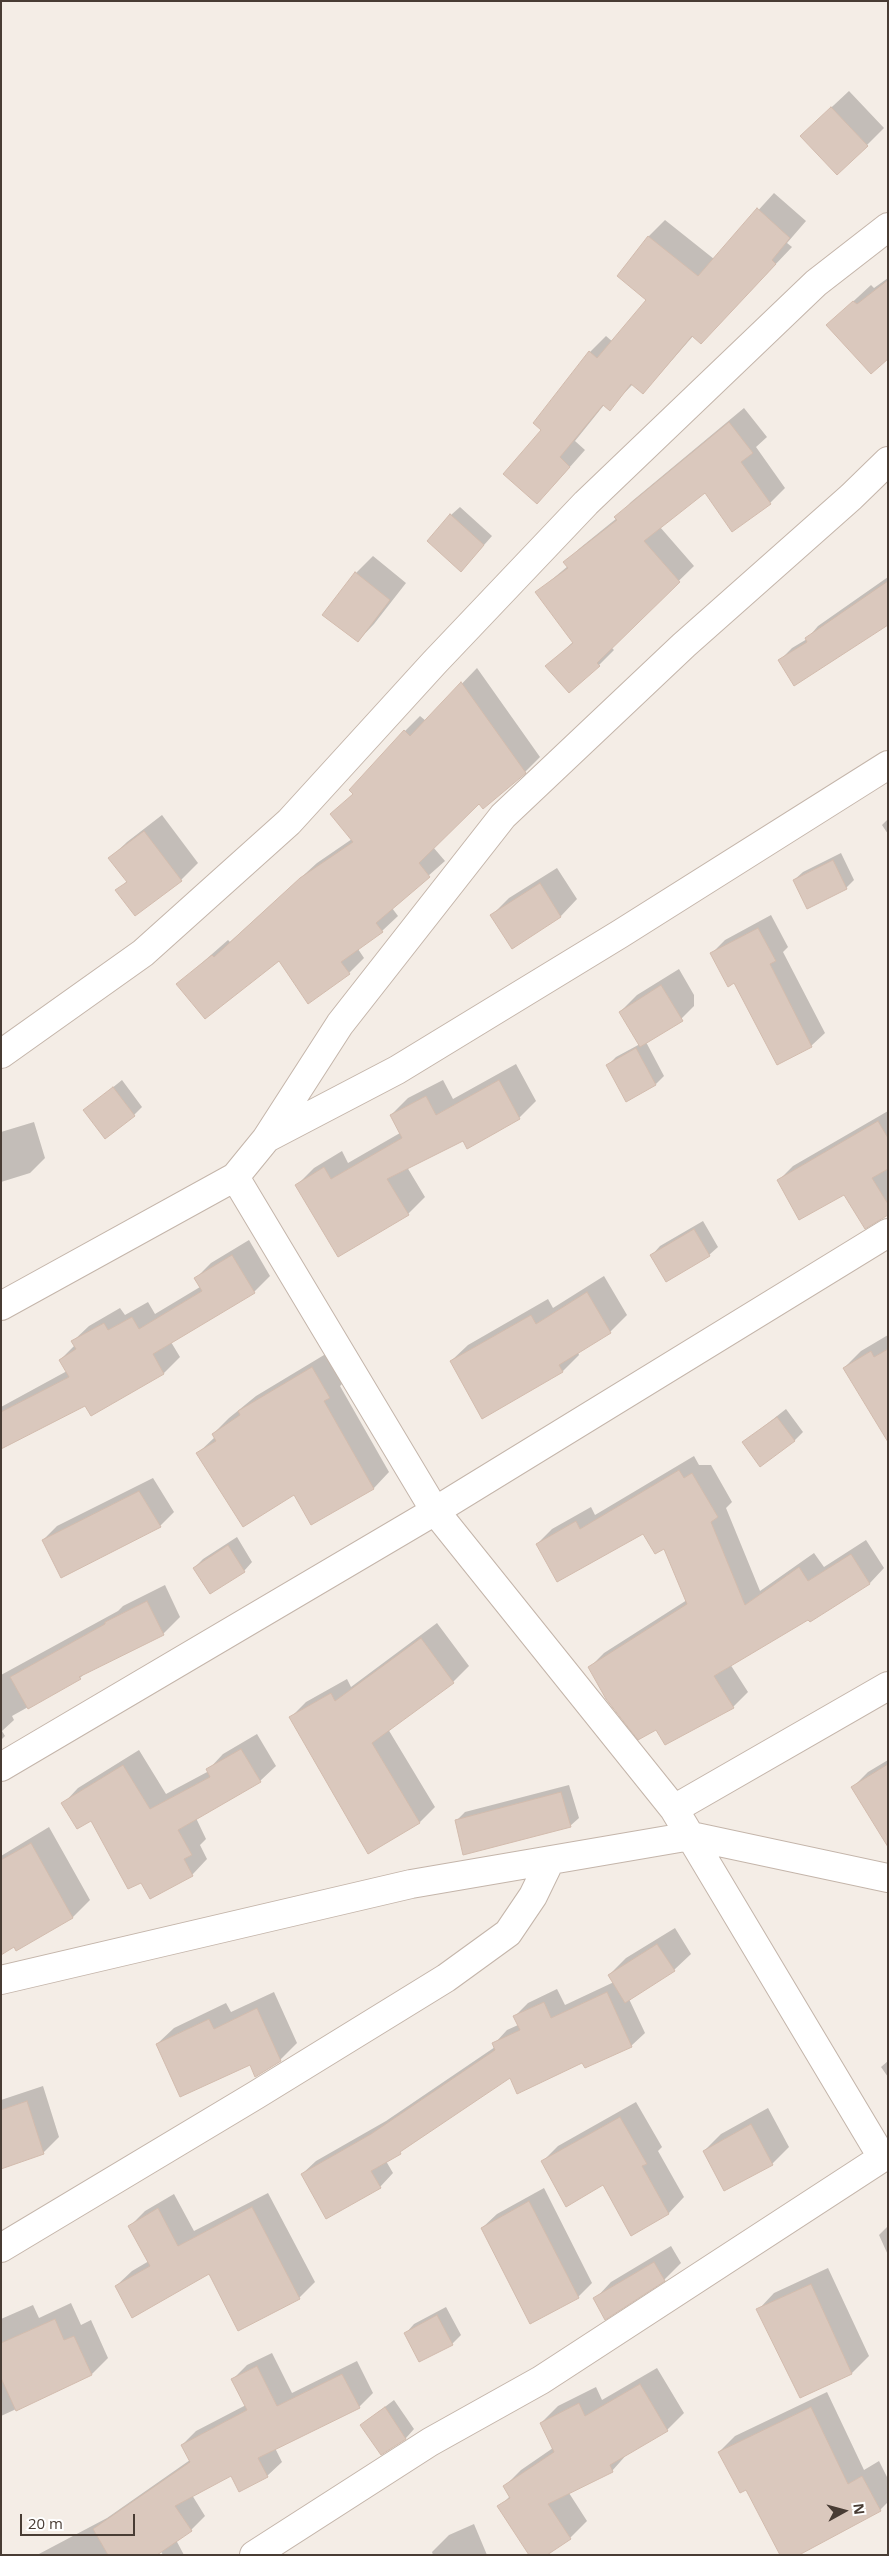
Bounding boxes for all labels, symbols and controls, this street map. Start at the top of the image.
north arrow [819,2486,869,2536]
text: N [849,2502,870,2516]
scale bar [22,2504,138,2536]
text: 20 m [28,2513,63,2533]

